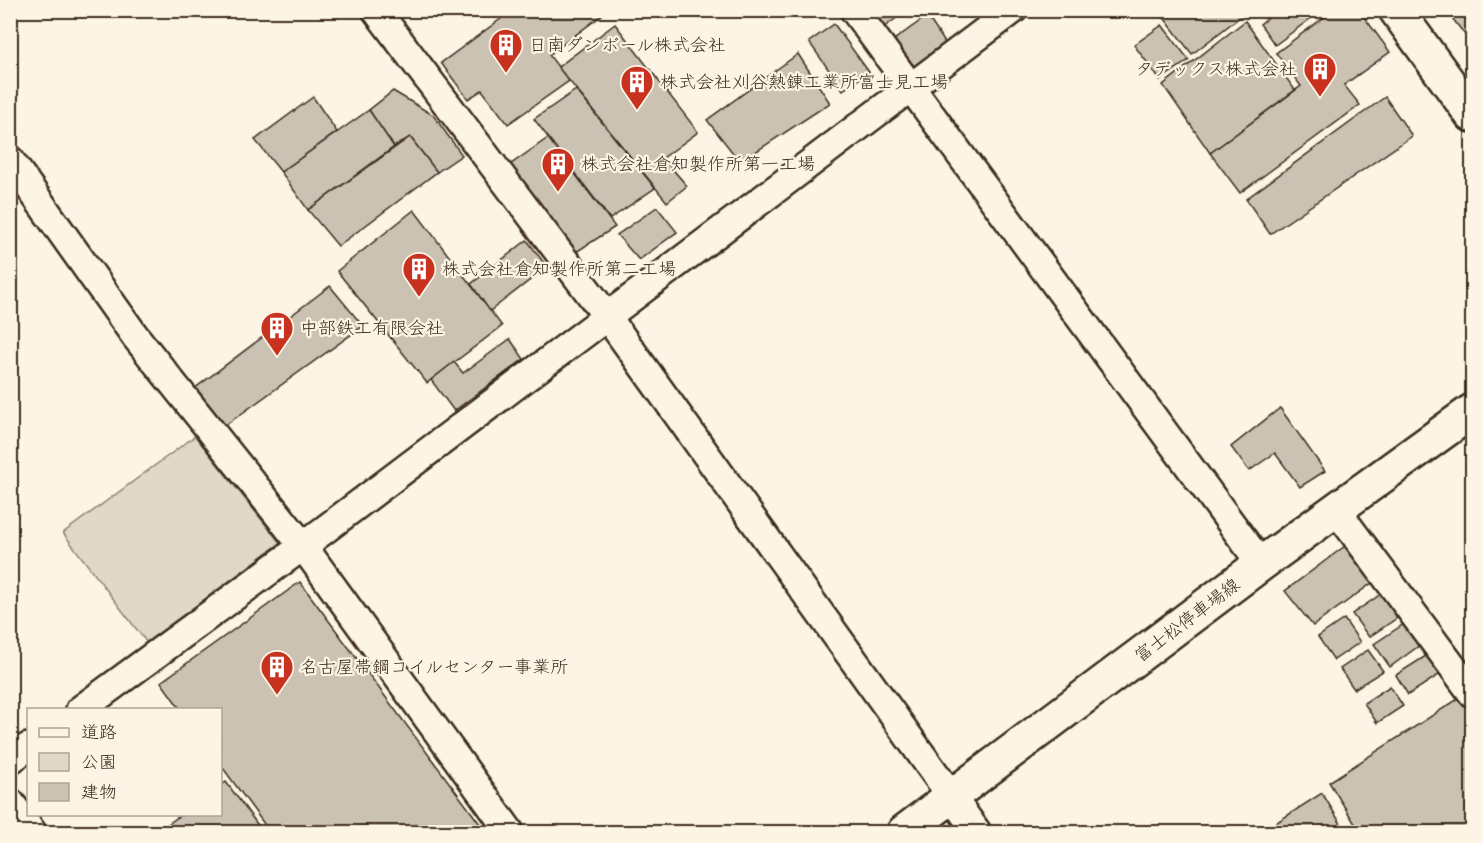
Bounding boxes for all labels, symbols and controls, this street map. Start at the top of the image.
building icon: 日南ダンボール株式会社 [488,27,524,74]
place label: 日南ダンボール株式会社 [529,29,726,61]
building icon: タデックス株式会社 [1302,51,1338,98]
place label: タデックス株式会社 [1135,53,1297,85]
building icon: 株式会社刈谷熱錬工業所富士見工場 [619,64,655,111]
place label: 株式会社刈谷熱錬工業所富士見工場 [660,66,948,98]
building icon: 株式会社倉知製作所第一工場 [540,146,576,193]
place label: 株式会社倉知製作所第一工場 [581,148,815,180]
building icon: 株式会社倉知製作所第二工場 [401,251,437,298]
place label: 株式会社倉知製作所第二工場 [442,253,676,285]
building icon: 中部鉄工有限会社 [259,310,295,357]
place label: 中部鉄工有限会社 [300,312,444,344]
street label: 富士松停車場線 [1127,569,1247,671]
building icon: 名古屋帯鋼コイルセンター事業所 [259,649,295,696]
place label: 名古屋帯鋼コイルセンター事業所 [300,651,568,683]
legend [27,708,222,816]
text: 道路 [81,716,117,748]
text: 公園 [81,746,117,778]
text: 建物 [81,776,117,808]

